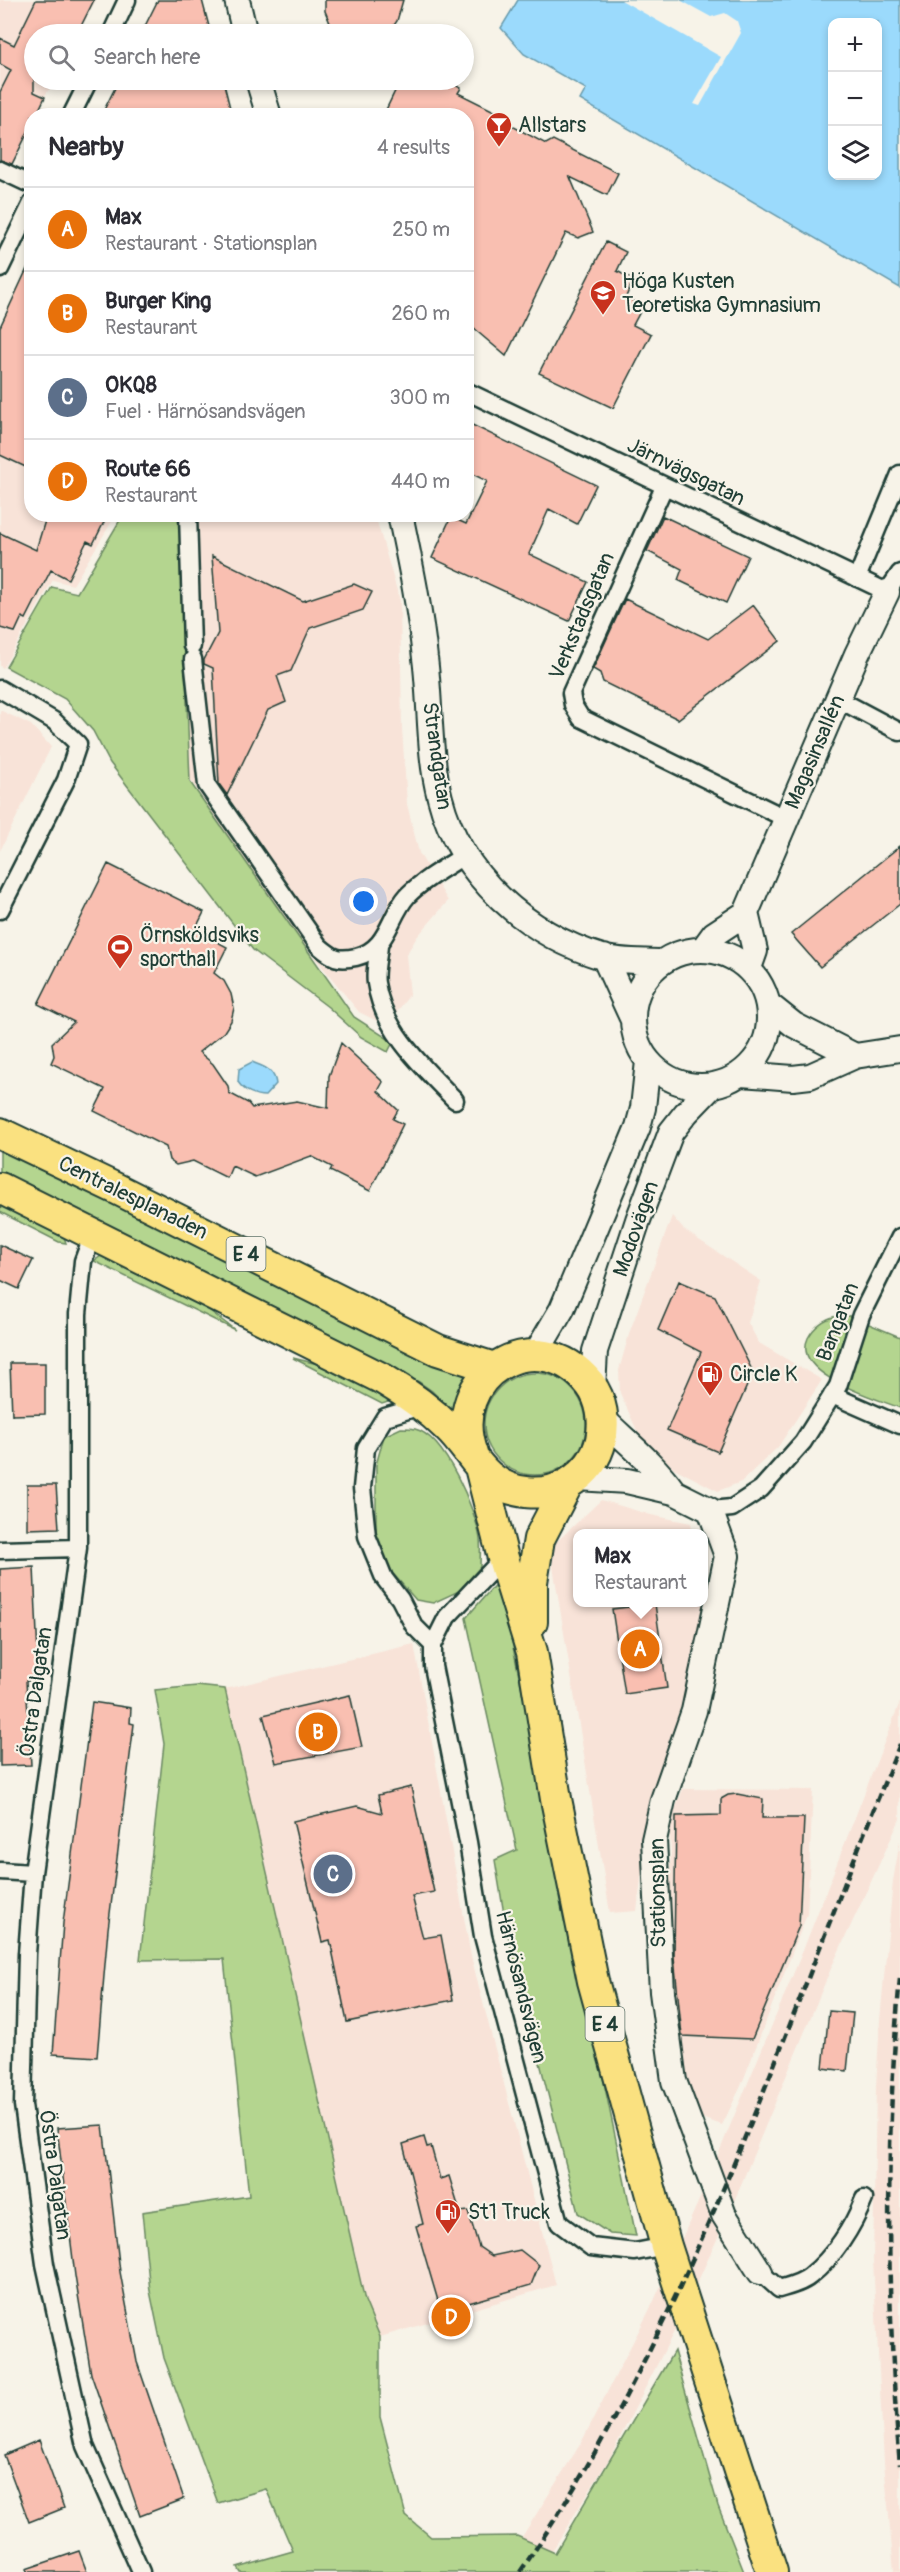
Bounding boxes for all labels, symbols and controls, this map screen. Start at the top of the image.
map controls [828,18,882,180]
button: + [828,18,882,72]
search box [24,24,474,90]
icon: search [45,41,78,74]
text: Search here [93,43,200,71]
button: − [828,72,882,126]
bar icon: Allstars [484,110,514,148]
place label: Allstars [518,112,587,139]
button: layers [828,126,882,180]
text: Nearby [48,131,124,163]
text: 4 results [377,135,450,160]
text: Max [105,203,142,231]
text: A [61,217,74,242]
text: 250 m [392,217,450,242]
text: Restaurant · Stationsplan [105,231,317,256]
place label: Höga Kusten Teoretiska Gymnasium [622,268,821,319]
school or university icon: Höga Kusten Teoretiska Gymnasium [588,278,618,316]
text: Burger King [105,287,211,315]
text: B [62,301,73,326]
text: 260 m [391,301,450,326]
text: Restaurant [105,315,197,340]
text: OKQ8 [105,371,157,399]
text: C [61,385,74,410]
text: 300 m [389,385,450,410]
text: Fuel · Härnösandsvägen [105,399,306,424]
street label: Järnvägsgatan [623,432,749,512]
text: Route 66 [105,455,191,483]
text: D [61,469,74,494]
text: 440 m [391,469,450,494]
text: Restaurant [105,483,197,508]
street label: Verkstadsgatan [543,548,621,684]
street label: Magasinsallén [779,691,851,813]
street label: Strandgatan [416,700,458,812]
your location [349,887,378,916]
place label: Örnsköldsviks sporthall [140,922,259,973]
sports icon: Örnsköldsviks sporthall [105,932,135,970]
street label: Centralesplanaden [54,1150,212,1246]
street label: Modovägen [607,1178,665,1280]
road number: E 4 [226,1237,266,1271]
street label: Bangatan [811,1279,865,1365]
fuel station icon: Circle K [695,1359,725,1397]
place label: Circle K [730,1361,798,1388]
popup [573,1529,708,1607]
text: Max [594,1542,631,1570]
text: Restaurant [594,1570,687,1595]
street label: Östra Dalgatan [14,1625,58,1759]
pin: A [620,1626,660,1672]
pin: B [298,1710,338,1754]
street label: Stationsplan [644,1838,672,1948]
pin: C [314,1852,352,1896]
street label: Härnösandsvägen [489,1908,553,2066]
road number: E 4 [586,2007,624,2041]
street label: Östra Dalgatan [33,2108,77,2242]
fuel station icon: St1 Truck [433,2197,463,2235]
place label: St1 Truck [468,2199,550,2226]
pin: D [432,2294,470,2340]

